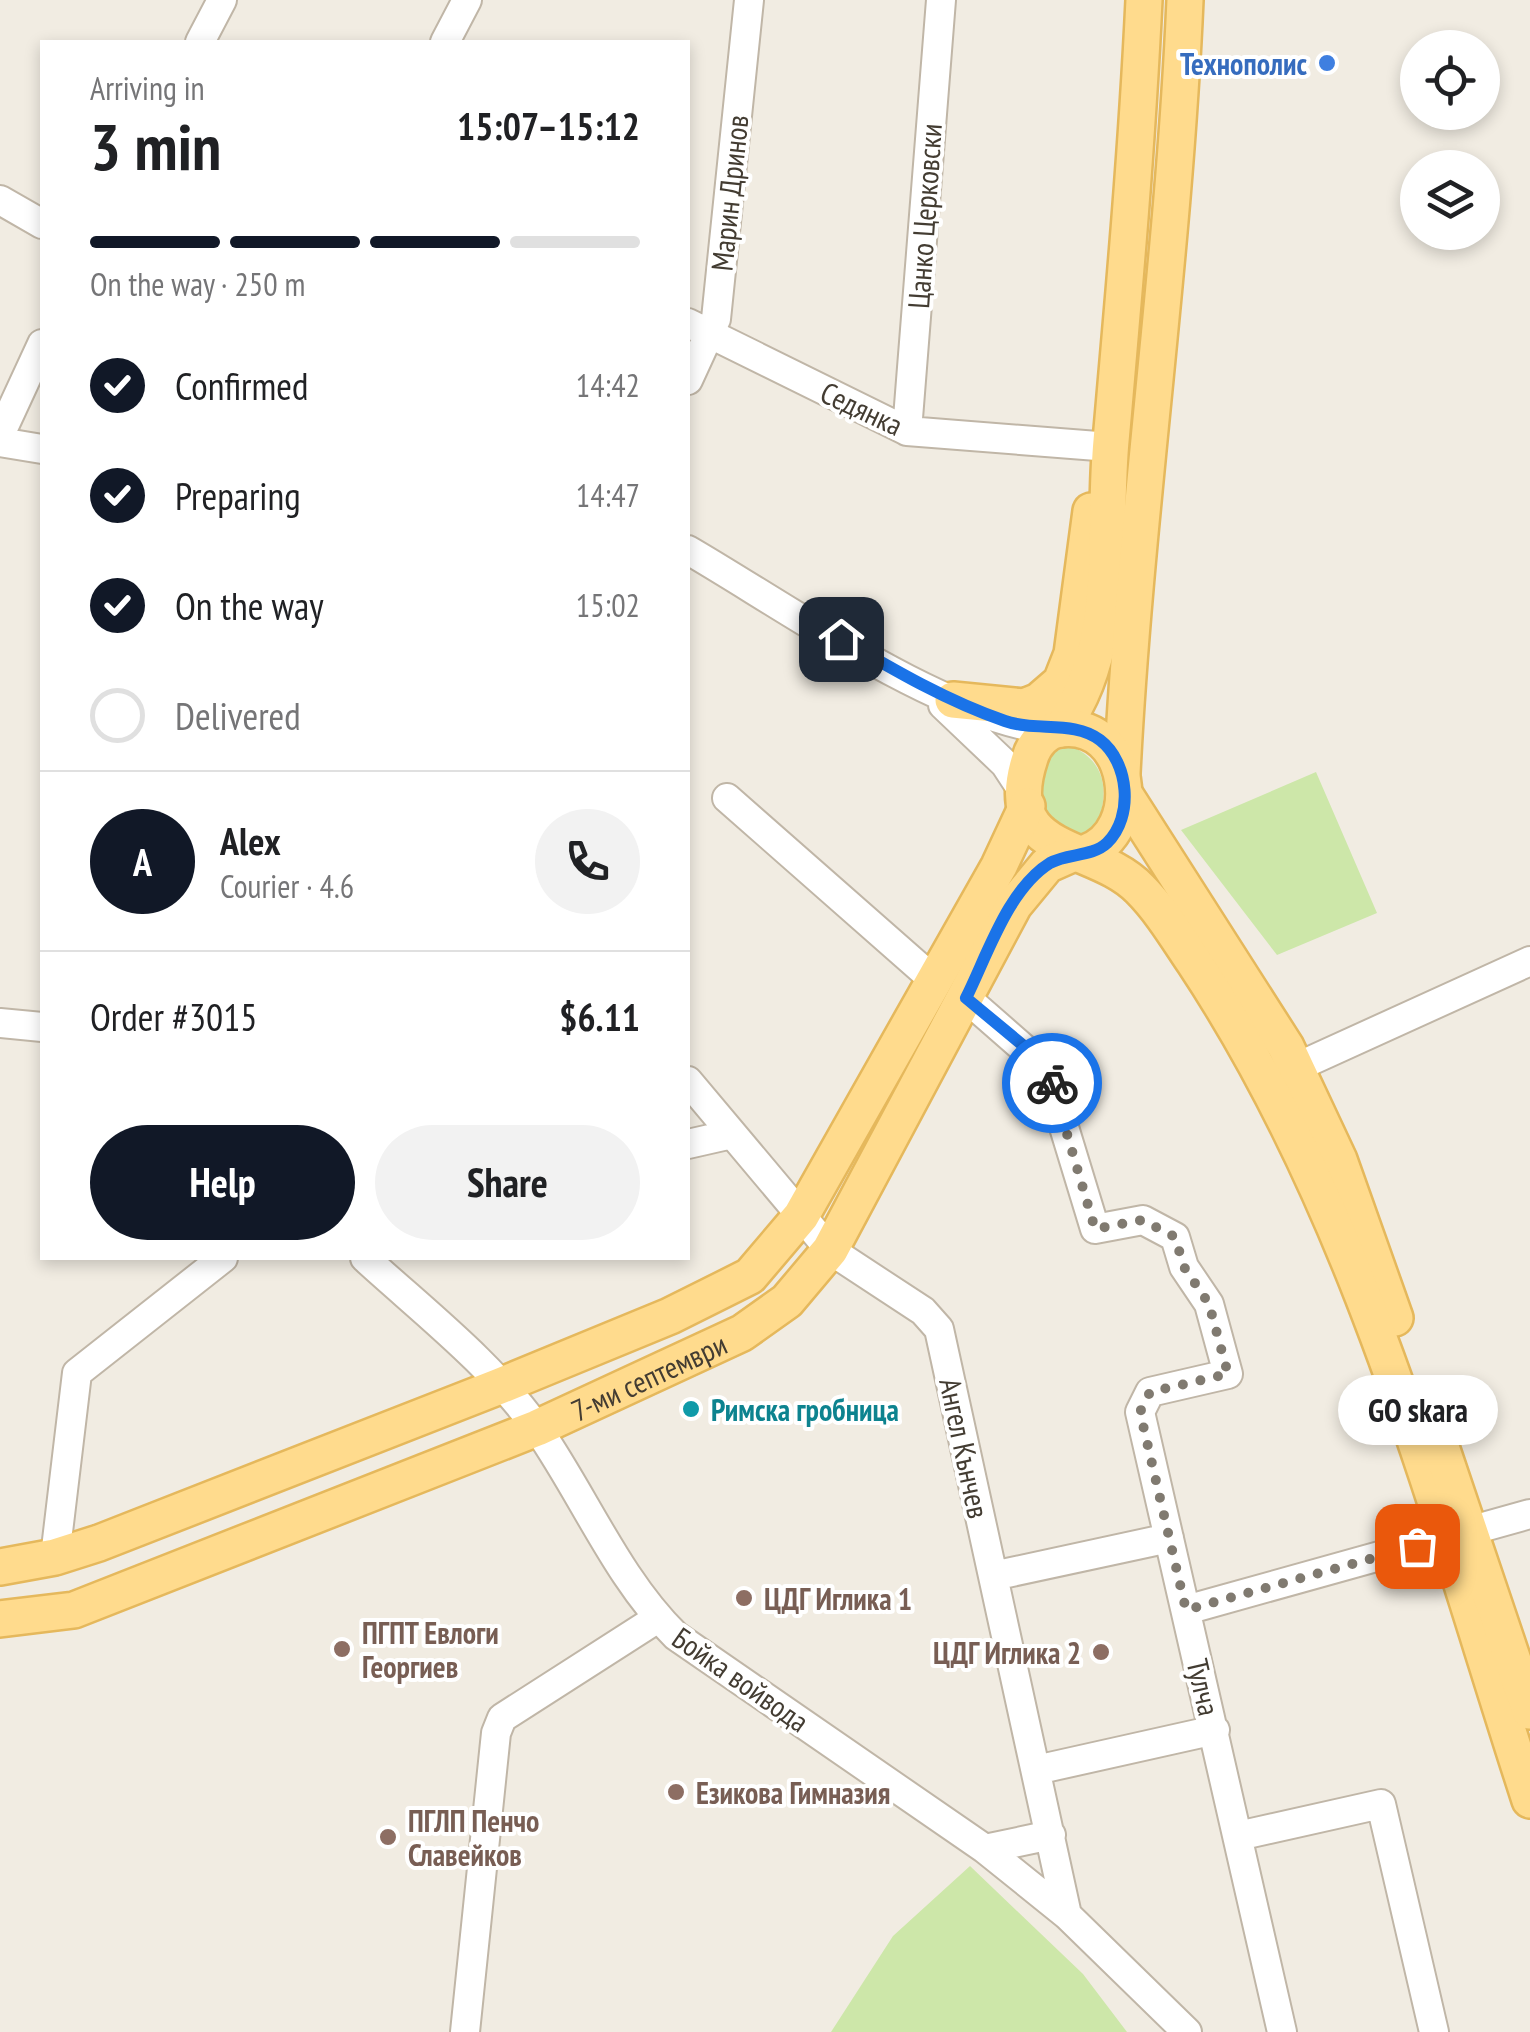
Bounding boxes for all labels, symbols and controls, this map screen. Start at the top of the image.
map controls [1400,30,1500,250]
button: locate [1400,30,1500,130]
place label: Технополис [1180,44,1307,83]
marker: Технополис [1316,52,1338,74]
text: Arriving in [90,67,205,109]
text: 15:07–15:12 [457,101,640,150]
text: 3 min [90,104,221,188]
street label: Марин Дринов [701,113,757,273]
street label: Цанко Церковски [898,122,950,310]
button: layers [1400,150,1500,250]
text: On the way · 250 m [90,263,305,305]
icon: check [90,358,145,413]
text: Confirmed [175,361,308,410]
text: 14:42 [576,364,640,406]
street label: Седянка [815,372,909,444]
icon: check [90,468,145,523]
text: Preparing [175,471,301,520]
text: 14:47 [576,474,640,516]
icon: check [90,578,145,633]
text: On the way [175,581,323,630]
text: 15:02 [576,584,640,626]
pin [799,597,884,682]
icon: home [814,612,869,667]
text: Delivered [175,691,301,740]
button: phone [535,809,640,914]
text: Alex [220,816,281,865]
text: A [133,837,152,886]
text: Courier · 4.6 [220,865,354,907]
text: Order #3015 [90,992,257,1041]
text: $6.11 [559,992,640,1041]
courier [1002,1033,1102,1133]
icon: bike [1025,1056,1080,1111]
button: Help [90,1125,355,1240]
button: Share [375,1125,640,1240]
street label: 7-ми септември [565,1323,733,1429]
street label: Ангел Кънчев [931,1374,999,1522]
callout: GO skara [1337,1376,1497,1446]
text: GO skara [1368,1389,1468,1431]
place label: Римска гробница [711,1390,899,1429]
marker: Римска гробница [680,1398,702,1420]
pin [1375,1504,1460,1589]
icon: bag [1390,1519,1445,1574]
place label: ЦДГ Иглика 1 [764,1579,912,1618]
marker: ЦДГ Иглика 1 [733,1587,755,1609]
place label: ПГПТ Евлоги Георгиев [362,1613,499,1686]
street label: Бойка войвода [665,1618,817,1740]
place label: ЦДГ Иглика 2 [933,1633,1081,1672]
marker: ПГПТ Евлоги Георгиев [331,1638,353,1660]
marker: ЦДГ Иглика 2 [1090,1641,1112,1663]
street label: Тулча [1179,1655,1229,1719]
place label: Езикова Гимназия [696,1773,890,1812]
marker: Езикова Гимназия [665,1781,687,1803]
place label: ПГЛП Пенчо Славейков [408,1801,539,1874]
marker: ПГЛП Пенчо Славейков [377,1826,399,1848]

